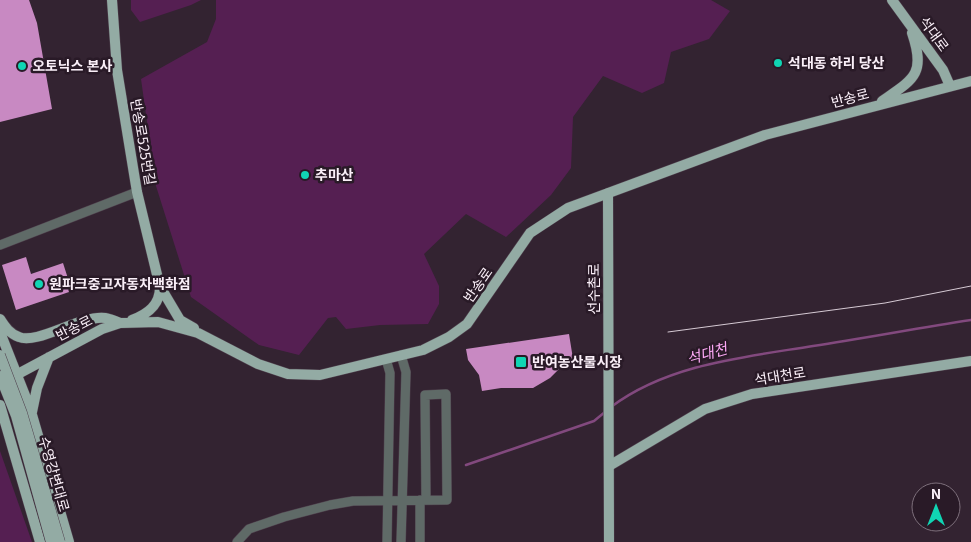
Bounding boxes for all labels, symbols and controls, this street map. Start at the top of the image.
street label: 석대로 [915,12,954,55]
place label: 석대동 하리 당산 [788,52,885,72]
place label: 오토닉스 본사 [32,55,113,75]
marker: 석대동 하리 당산 [772,57,784,69]
marker: 오토닉스 본사 [16,60,28,72]
street label: 반송로 [828,82,871,112]
street label: 반송로525번길 [127,97,161,187]
place label: 추마산 [315,164,354,184]
marker: 추마산 [299,169,311,181]
street label: 반송로 [458,263,497,306]
street label: 선수촌로 [583,263,603,315]
place label: 원파크중고자동차백화점 [49,273,191,293]
marker: 원파크중고자동차백화점 [33,278,45,290]
street label: 반송로 [52,309,95,345]
water label: 석대천 [684,336,731,368]
place label: 반여농산물시장 [532,351,622,371]
marker: 반여농산물시장 [514,355,528,369]
street label: 석대천로 [753,361,807,389]
street label: 수영강변대로 [35,434,75,514]
north arrow [911,482,961,532]
text: N [931,483,941,503]

